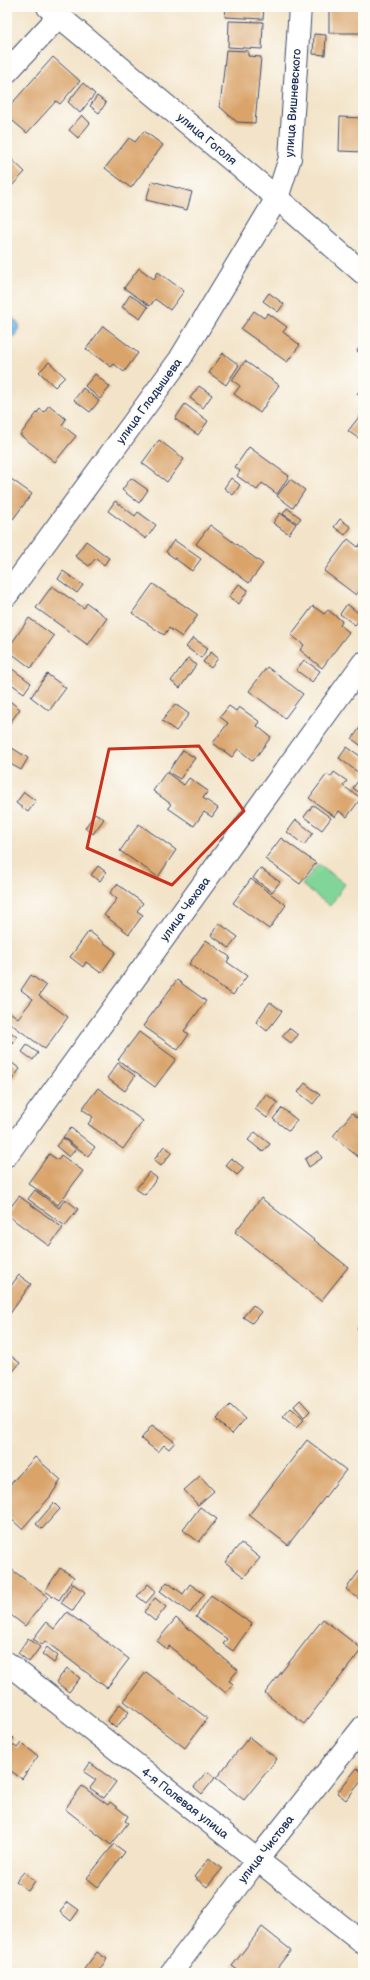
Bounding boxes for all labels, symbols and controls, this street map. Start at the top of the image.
street label: улица Вишневского [282,48,305,158]
street label: улица Гоголя [174,110,240,169]
street label: улица Гладышева [113,356,186,447]
street label: улица Чехова [157,874,214,944]
street label: 4-я Полевая улица [138,1765,231,1842]
street label: улица Чистова [235,1812,298,1886]

